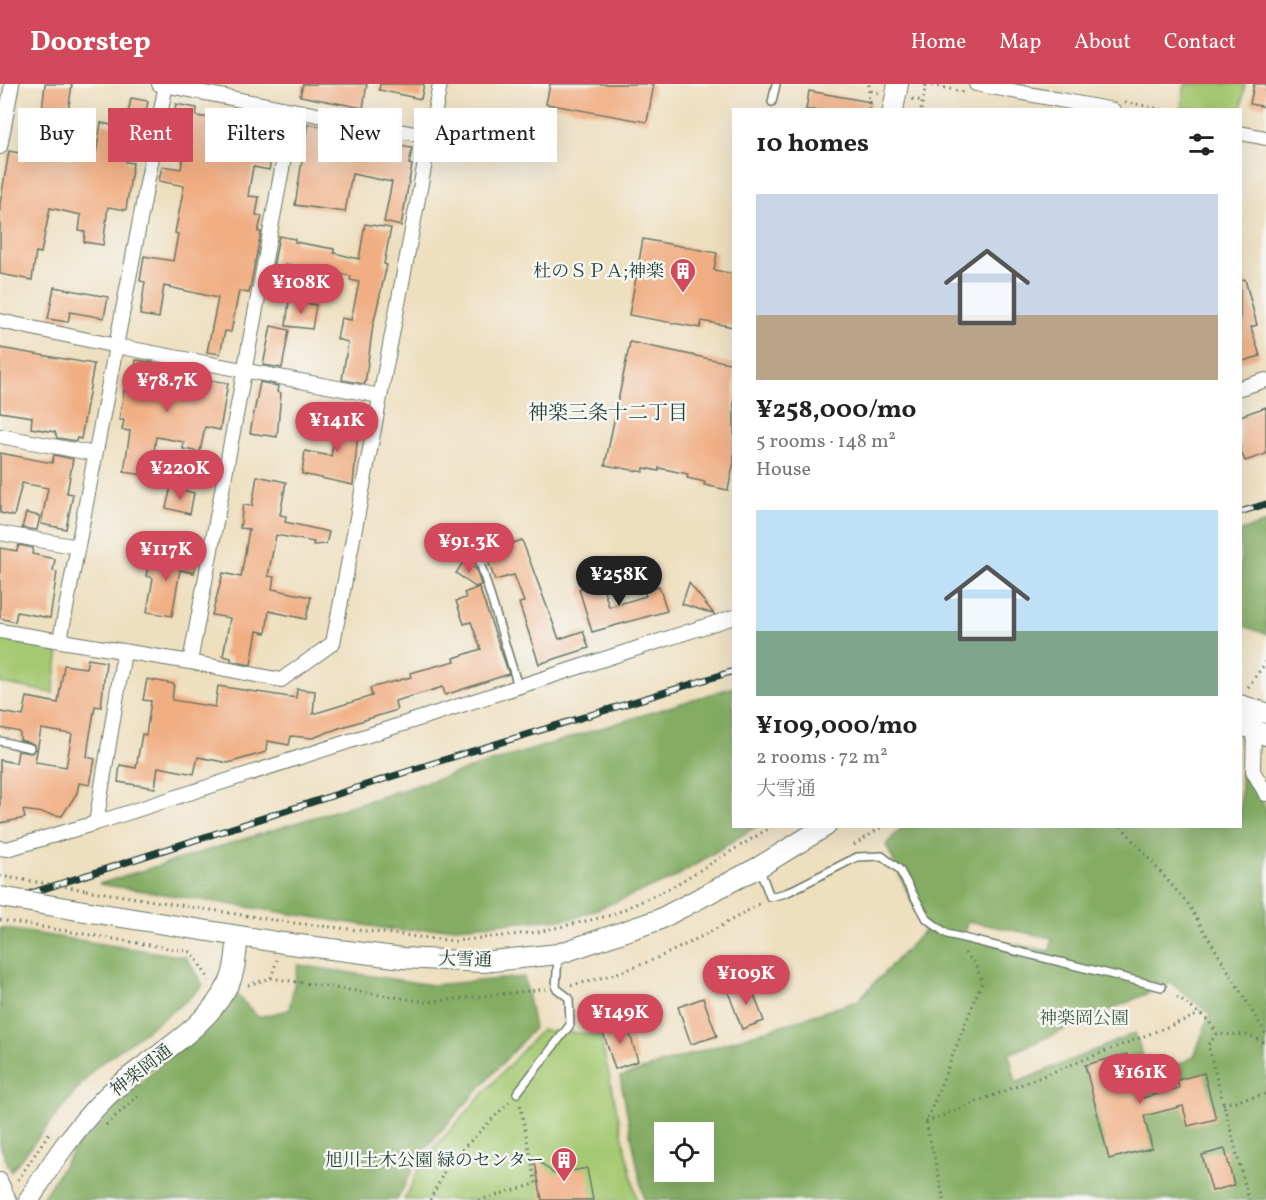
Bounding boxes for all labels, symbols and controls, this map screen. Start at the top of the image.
text: Doorstep [30,23,151,62]
text: Home [911,28,966,57]
text: Map [999,28,1041,57]
text: About [1074,28,1131,57]
text: Contact [1164,28,1236,57]
chip: Buy [18,108,96,162]
chip: Rent [108,108,193,162]
chip: Filters [205,108,306,162]
chip: New [318,108,402,162]
chip: Apartment [414,108,557,162]
text: 10 homes [756,126,869,162]
icon: filters [1185,128,1218,161]
icon: home [933,233,1041,341]
building icon: 杜のＳＰＡ;神楽 [668,256,698,294]
place label: 杜のＳＰＡ;神楽 [533,260,664,285]
pin: ¥108K [259,264,343,315]
text: ¥108K [272,269,330,297]
pin: ¥78.7K [118,362,216,413]
text: ¥78.7K [136,367,198,395]
text: ¥258,000/mo [756,392,916,428]
district label: 神楽三条十二丁目 [528,400,688,428]
pin: ¥141K [295,402,379,453]
text: ¥141K [309,407,365,435]
text: 5 rooms · 148 m² [756,428,896,456]
pin: ¥220K [138,450,222,501]
text: ¥220K [150,455,210,483]
text: House [756,456,811,484]
pin: ¥91.3K [420,523,518,574]
text: ¥91.3K [438,528,500,556]
pin: ¥117K [124,531,208,582]
text: ¥117K [140,536,192,564]
icon: home [933,549,1041,657]
pin: ¥258K [577,556,661,607]
text: ¥258K [590,561,648,589]
text: ¥109,000/mo [756,708,917,744]
text: 2 rooms · 72 m² [756,744,888,772]
text: 大雪通 [756,776,816,804]
street label: 大雪通 [438,948,492,973]
pin: ¥109K [704,955,788,1006]
text: ¥109K [717,960,775,988]
pin: ¥149K [578,994,662,1045]
text: ¥149K [591,999,649,1027]
park label: 神楽岡公園 [1039,1007,1129,1032]
street label: 神楽岡通 [106,1039,178,1103]
pin: ¥161K [1098,1054,1182,1105]
text: ¥161K [1113,1059,1167,1087]
map controls [654,1122,714,1182]
button: locate [654,1122,714,1182]
building icon: 旭川土木公園 緑のセンター [549,1145,579,1183]
place label: 旭川土木公園 緑のセンター [325,1149,544,1174]

